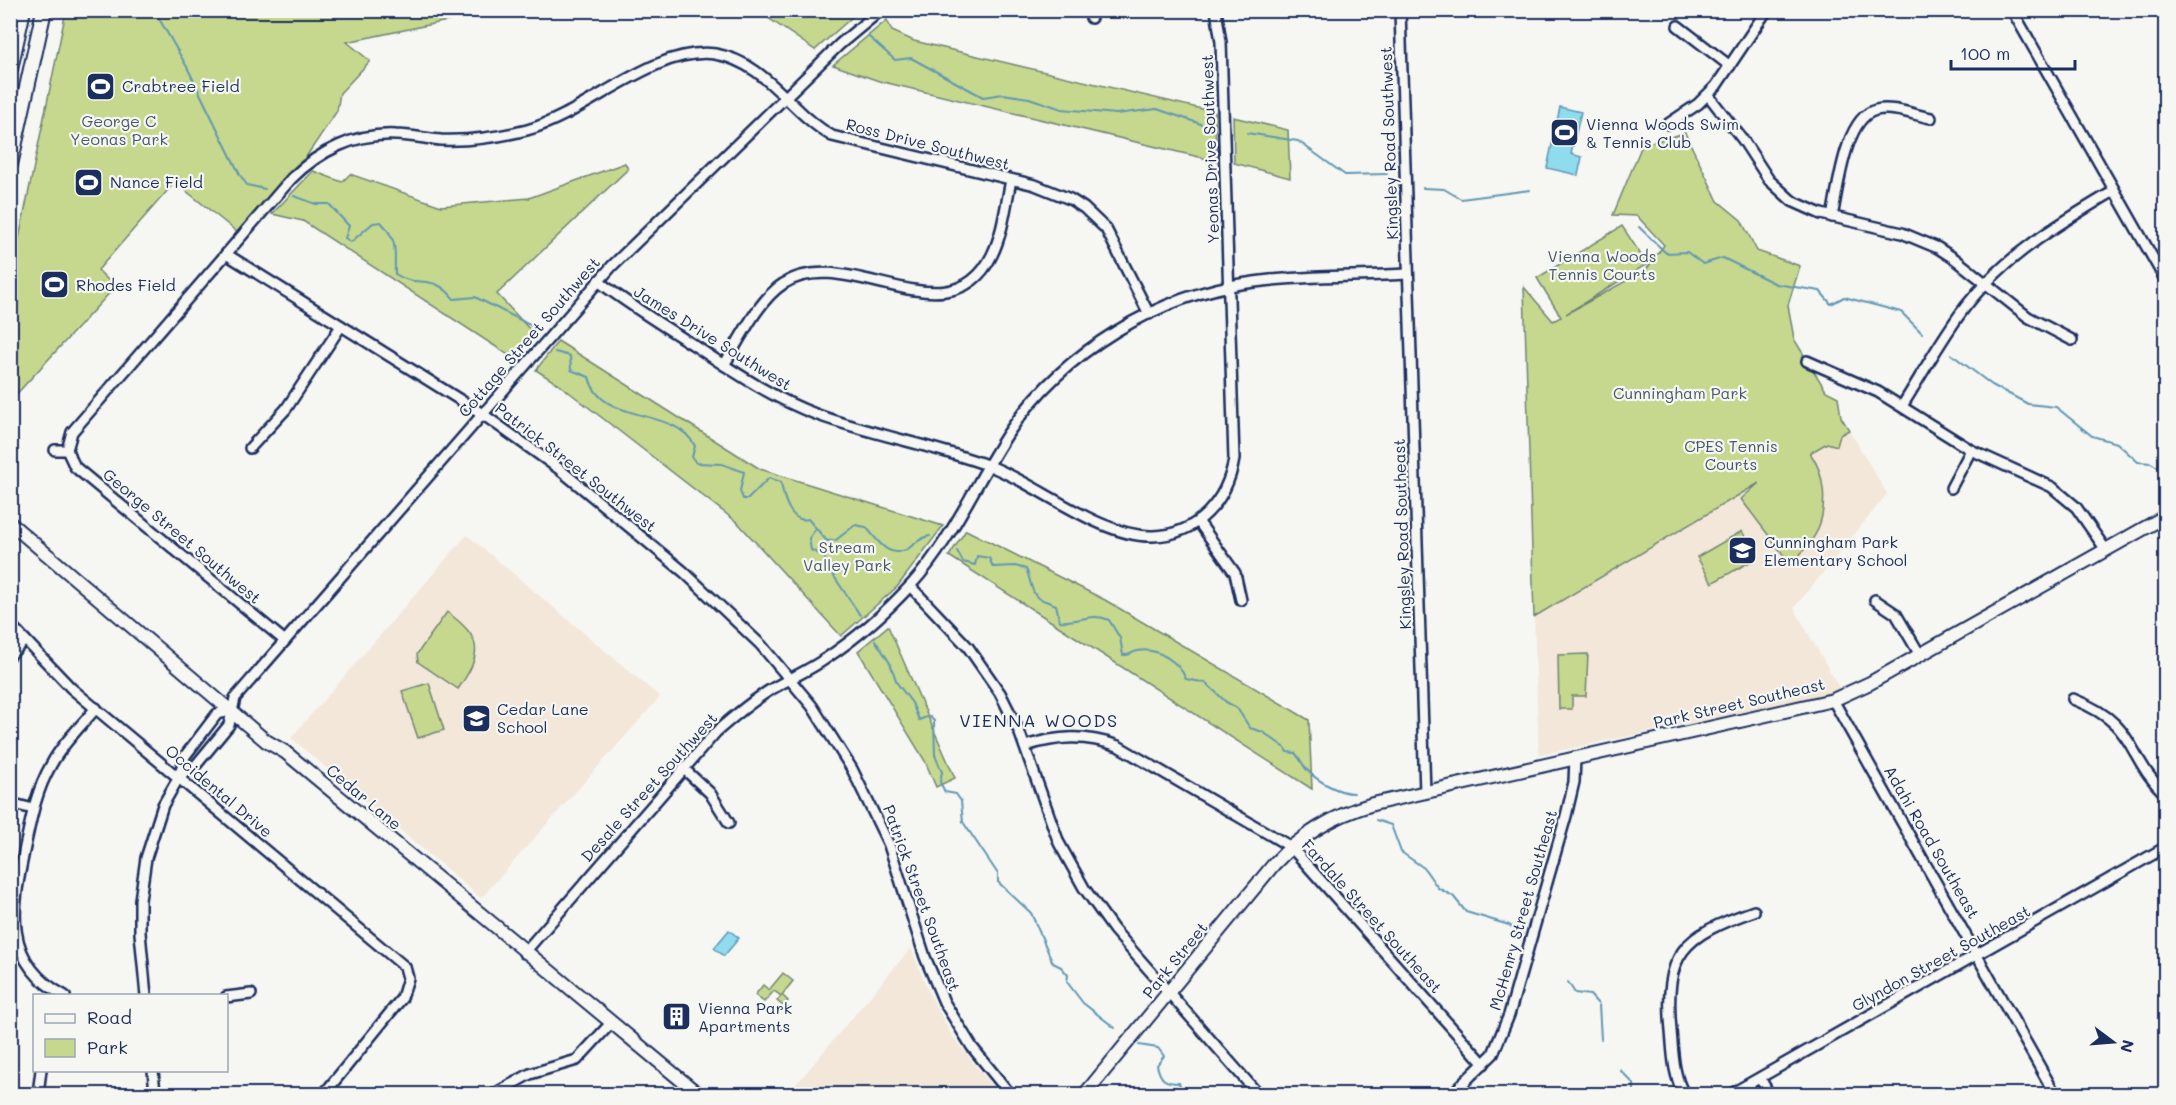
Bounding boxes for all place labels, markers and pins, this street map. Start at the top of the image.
sports icon: Crabtree Field [85,70,117,102]
place label: Crabtree Field [122,75,240,96]
place label: Vienna Woods Swim & Tennis Club [1586,113,1739,152]
sports icon: Vienna Woods Swim & Tennis Club [1549,117,1581,149]
sports icon: Nance Field [73,166,105,198]
place label: Nance Field [110,171,203,192]
sports icon: Rhodes Field [39,269,71,301]
place label: Rhodes Field [76,274,176,295]
place label: Cunningham Park Elementary School [1764,531,1908,570]
school or university icon: Cunningham Park Elementary School [1727,535,1759,567]
place label: Cedar Lane School [497,698,589,737]
school or university icon: Cedar Lane School [460,702,492,734]
place label: Vienna Park Apartments [698,997,792,1036]
building icon: Vienna Park Apartments [661,1001,693,1033]

